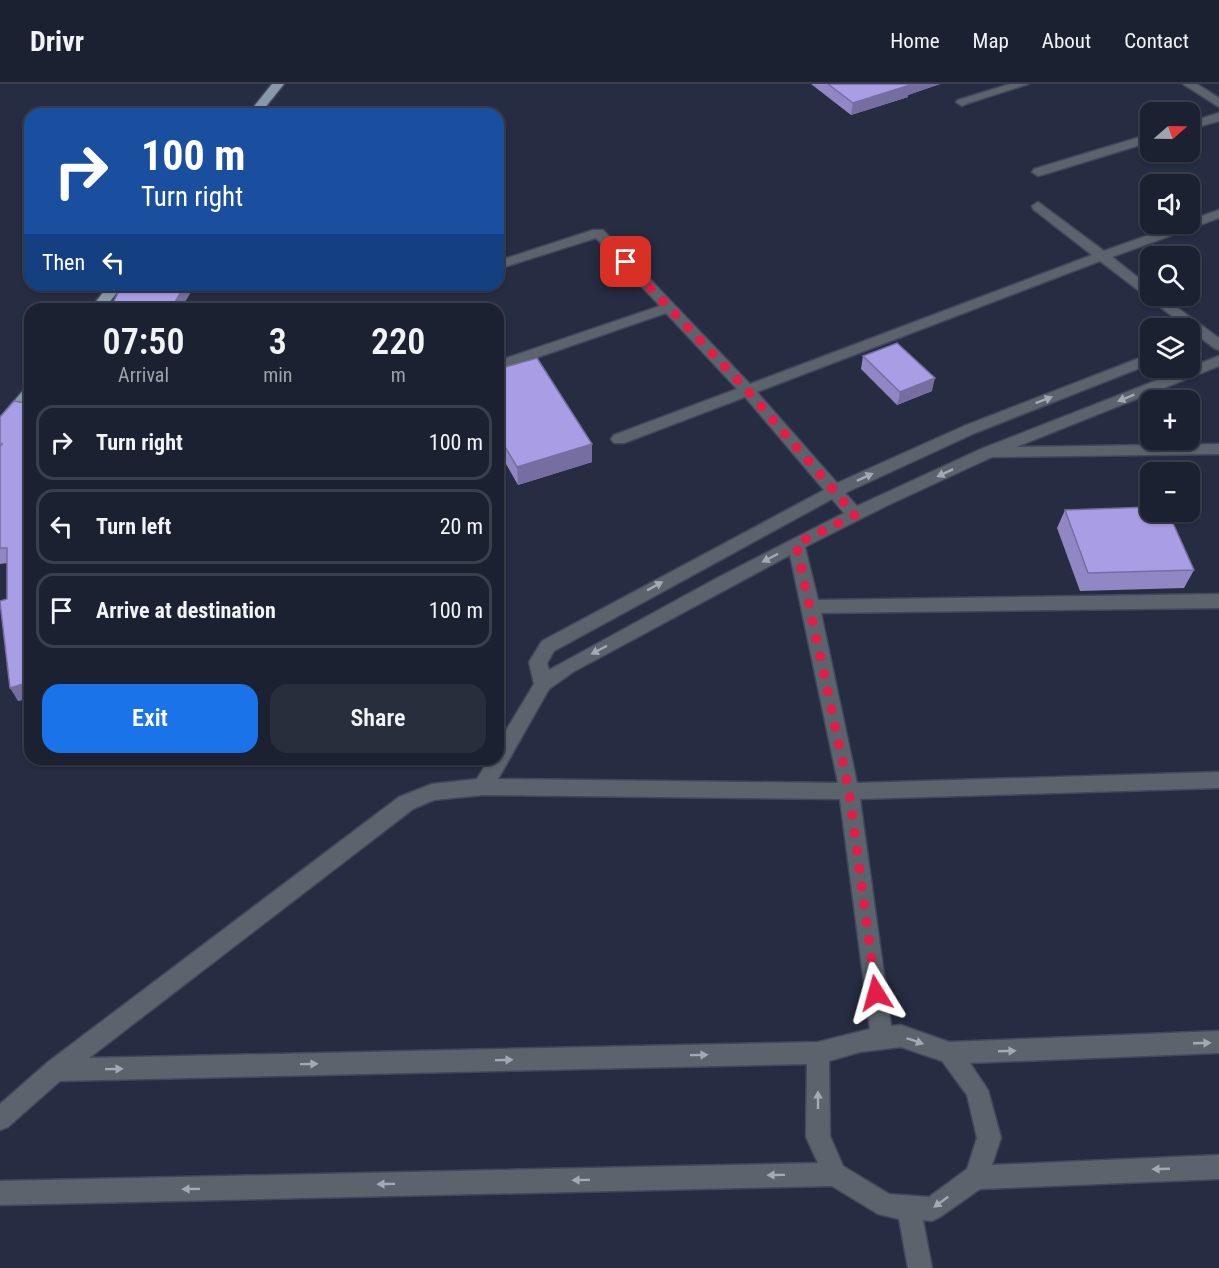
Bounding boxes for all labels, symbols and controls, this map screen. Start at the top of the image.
text: Drivr [30,25,84,58]
text: Home [890,29,940,53]
text: Map [973,29,1009,53]
text: About [1042,29,1091,53]
text: Contact [1124,29,1189,53]
north arrow [1140,102,1200,162]
map controls [1140,102,1200,522]
text: 100 m [141,131,246,180]
icon: right [42,132,120,210]
button: sound [1140,174,1200,234]
text: Turn right [141,181,243,213]
pin [600,236,651,287]
icon: arrive [609,245,642,278]
icon: left [97,246,130,279]
button: search [1140,246,1200,306]
text: Then [42,250,85,275]
button: layers [1140,318,1200,378]
text: 07:50 [103,321,185,363]
text: 3 [269,321,287,363]
text: 220 [371,321,425,363]
text: Arrival [118,363,169,387]
text: min [263,363,292,387]
text: m [391,363,406,387]
button: + [1140,390,1200,450]
one-way arrow [1116,393,1134,403]
one-way arrow [1035,395,1053,405]
icon: right [45,426,78,459]
text: Turn right [96,430,183,455]
text: 100 m [429,430,483,455]
button: − [1140,462,1200,522]
one-way arrow [937,468,954,477]
one-way arrow [856,472,873,481]
icon: left [45,510,78,543]
text: Turn left [96,514,171,539]
text: 20 m [440,514,483,539]
one-way arrow [761,553,778,563]
one-way arrow [647,581,664,591]
icon: arrive [45,594,78,627]
text: Arrive at destination [96,598,276,623]
text: 100 m [429,598,483,623]
one-way arrow [590,645,607,655]
button: Exit [42,684,258,753]
button: Share [270,684,486,753]
position arrow [844,961,908,1025]
one-way arrow [907,1037,925,1047]
one-way arrow [1193,1038,1212,1047]
one-way arrow [998,1046,1017,1055]
one-way arrow [690,1051,709,1060]
one-way arrow [495,1055,514,1065]
one-way arrow [300,1060,319,1069]
one-way arrow [105,1064,124,1074]
one-way arrow [813,1091,823,1110]
one-way arrow [1151,1165,1170,1174]
one-way arrow [767,1170,786,1180]
one-way arrow [572,1175,591,1184]
one-way arrow [377,1180,396,1189]
one-way arrow [182,1184,201,1194]
one-way arrow [933,1196,948,1208]

